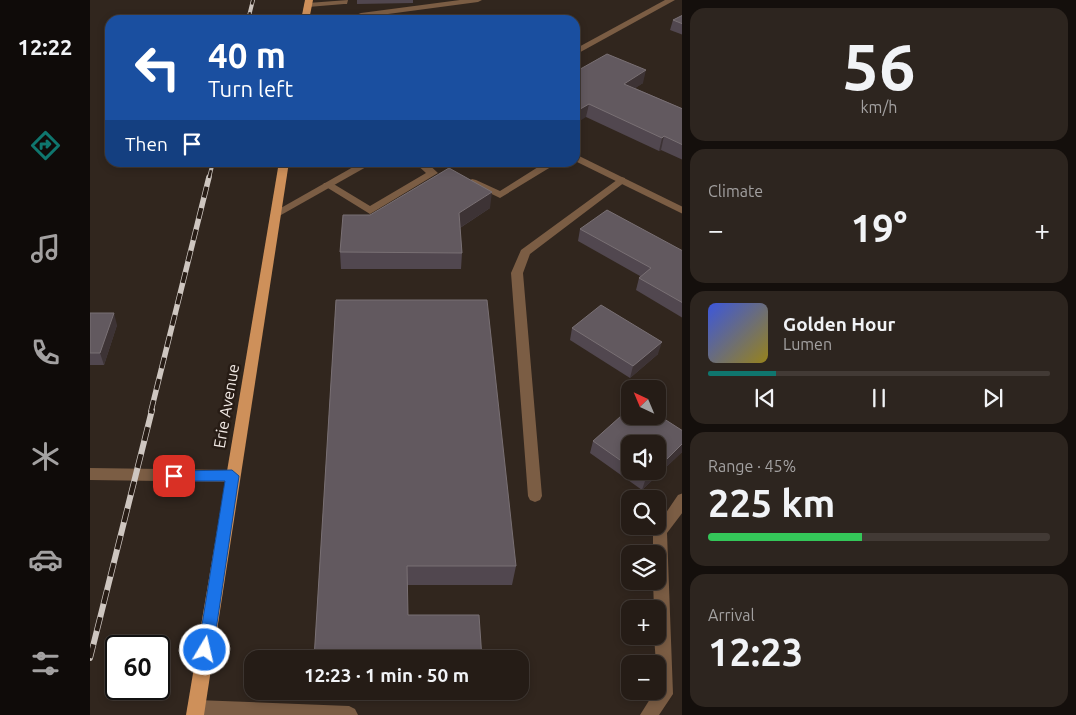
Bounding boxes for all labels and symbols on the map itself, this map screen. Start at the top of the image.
street label: Erie Avenue [210,362,242,450]
north arrow [621,380,666,425]
pin [153,455,195,497]
position arrow [178,623,230,675]
speed limit sign: 60 [105,635,170,700]

